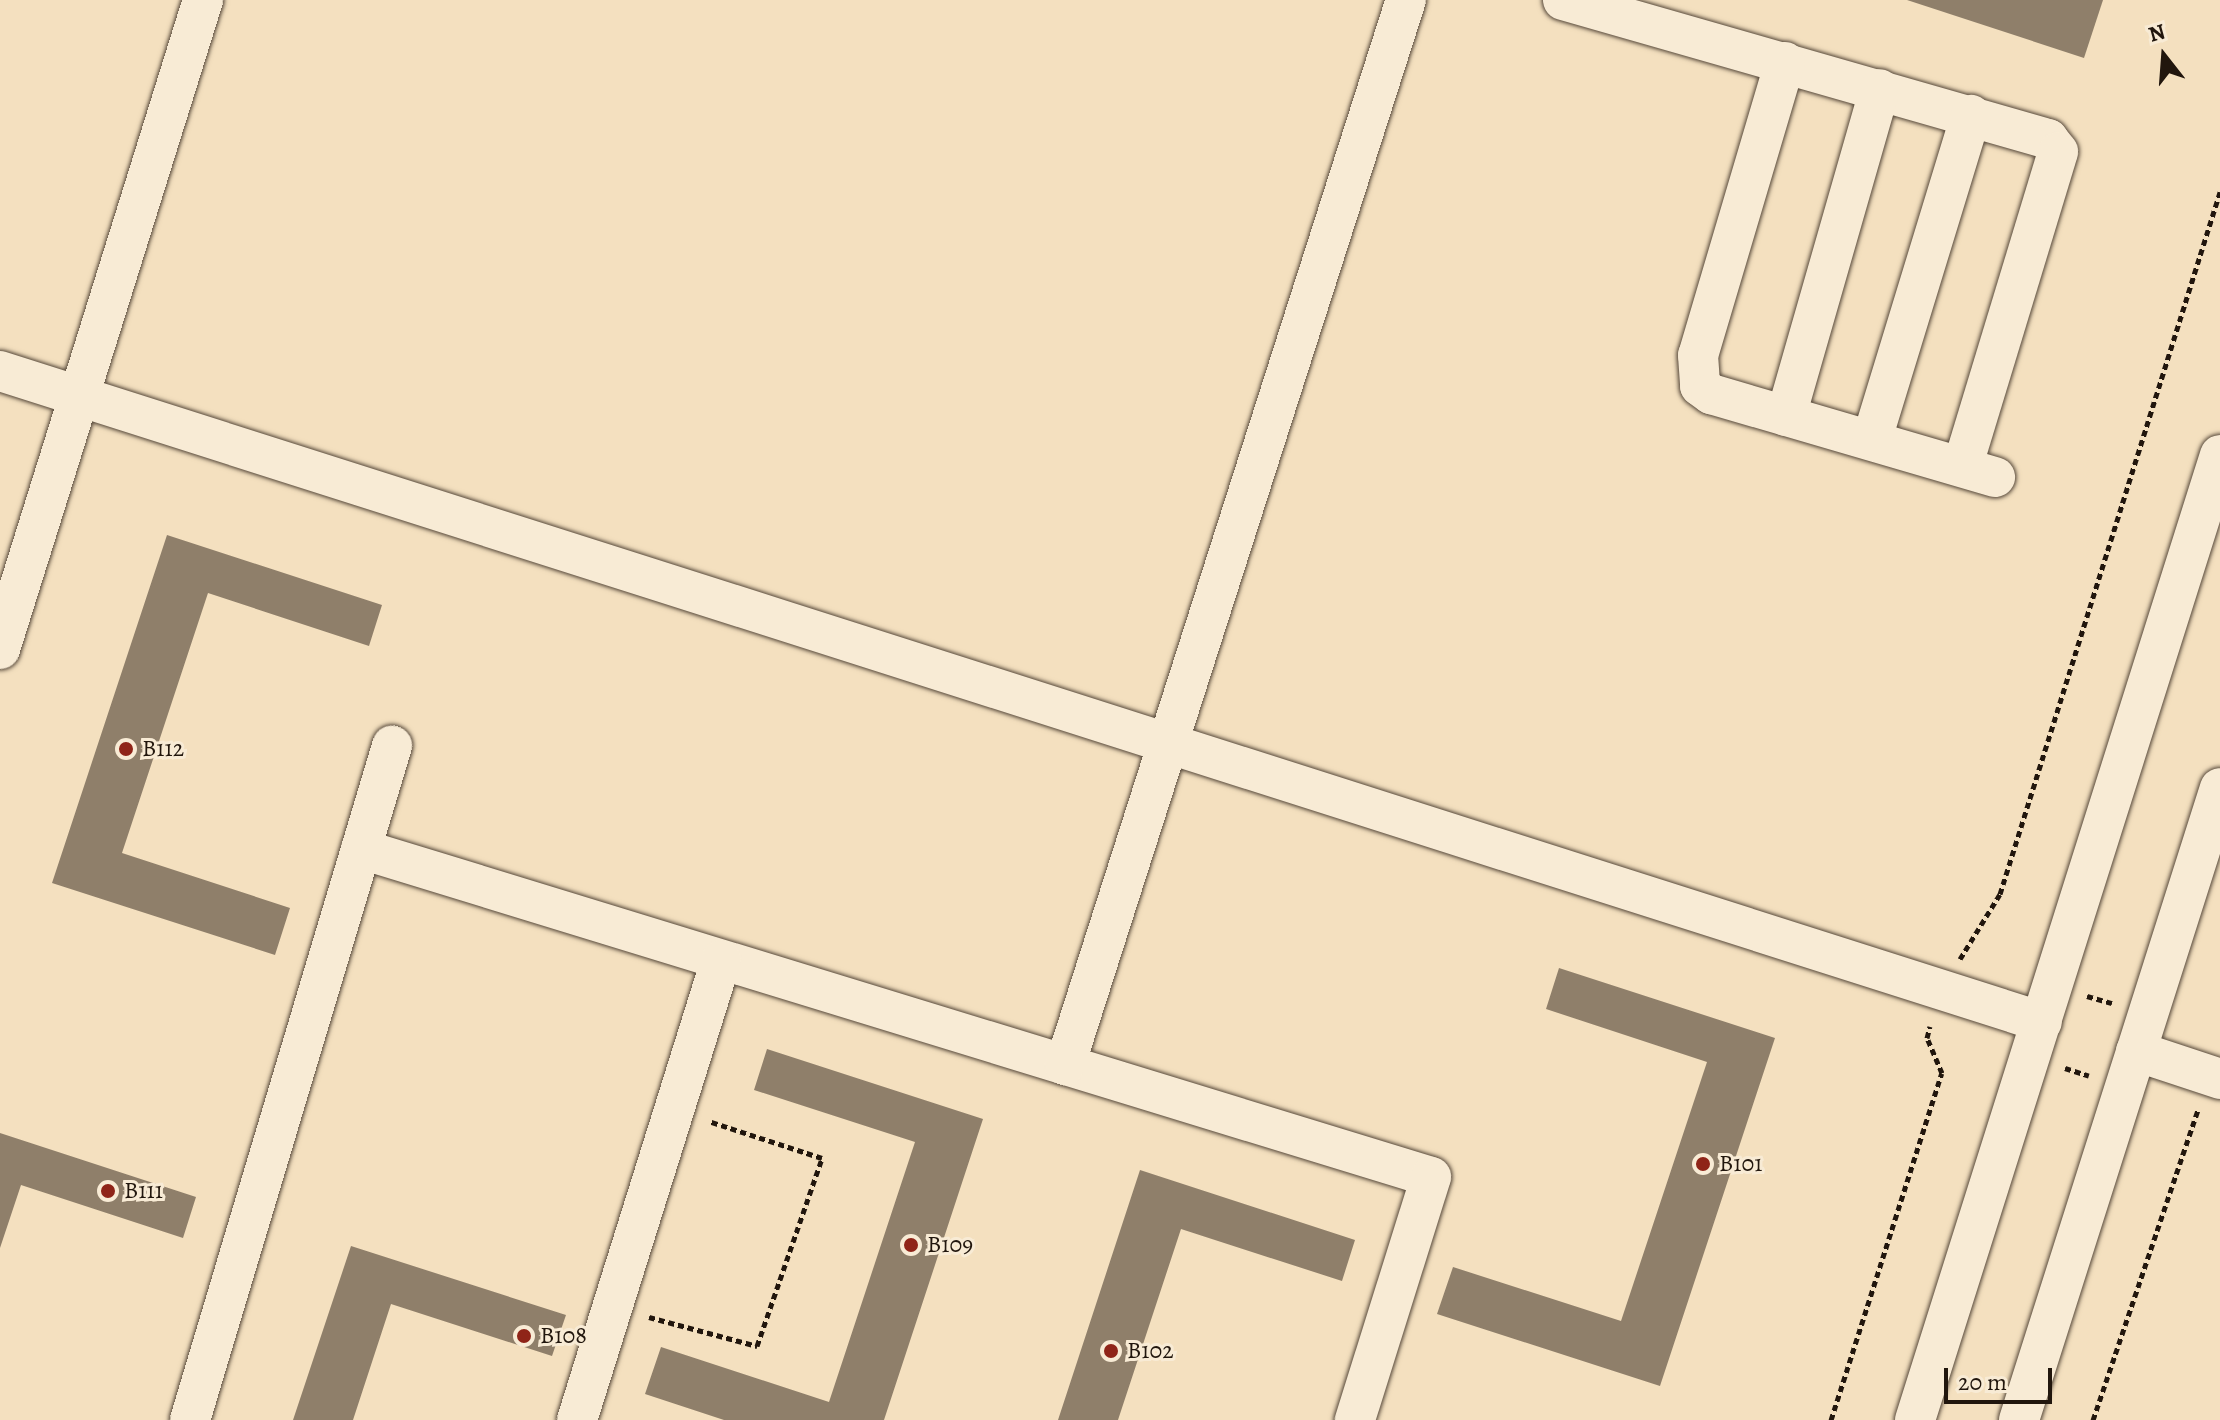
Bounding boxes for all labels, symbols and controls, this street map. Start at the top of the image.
north arrow [2124,16,2204,96]
text: N [2145,16,2169,50]
place label: B112 [142,735,184,763]
marker: B112 [117,740,135,758]
place label: B101 [1719,1150,1763,1178]
marker: B101 [1694,1155,1712,1173]
place label: B111 [124,1177,163,1205]
marker: B111 [99,1182,117,1200]
place label: B109 [927,1231,973,1259]
marker: B109 [902,1236,920,1254]
place label: B108 [540,1322,587,1350]
marker: B108 [515,1327,533,1345]
place label: B102 [1127,1337,1174,1365]
marker: B102 [1102,1342,1120,1360]
scale bar [1948,1352,2056,1402]
text: 20 m [1958,1366,2007,1398]

